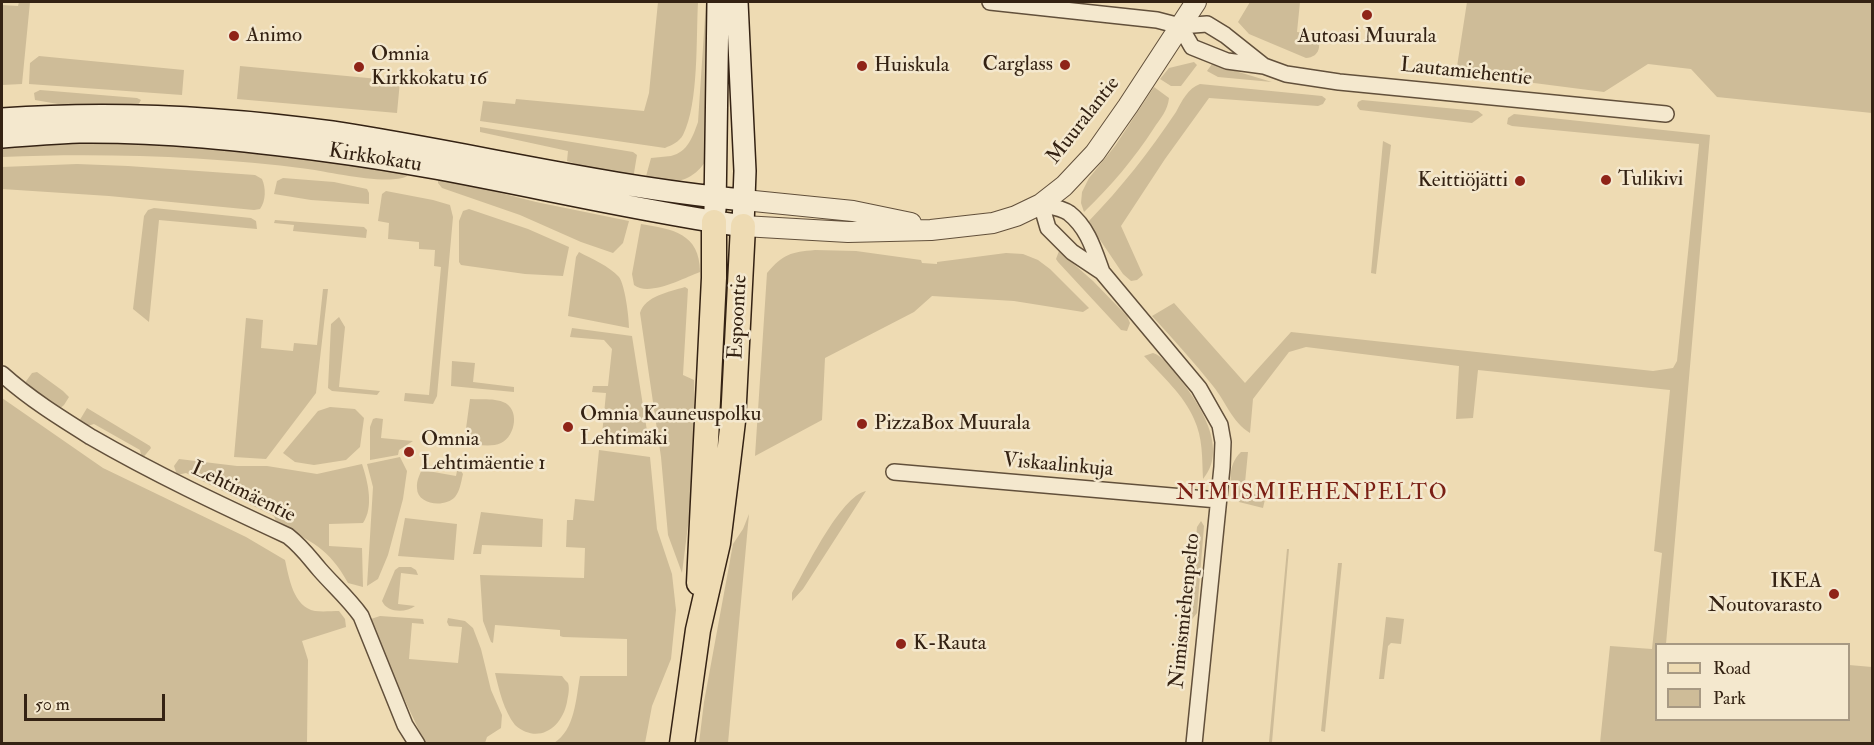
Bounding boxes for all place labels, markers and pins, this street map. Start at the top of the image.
marker: Autoasi Muurala [1360,8,1374,22]
place label: Animo [246,23,302,49]
place label: Autoasi Muurala [1298,24,1436,50]
marker: Animo [227,29,241,43]
place label: Omnia Kirkkokatu 16 [371,42,487,92]
place label: Carglass [983,52,1053,78]
place label: Huiskula [874,53,949,79]
marker: Carglass [1058,58,1072,72]
marker: Huiskula [855,59,869,73]
marker: Omnia Kirkkokatu 16 [352,60,366,74]
place label: Tulikivi [1618,167,1683,193]
place label: Keittiöjätti [1417,168,1508,194]
marker: Tulikivi [1599,173,1613,187]
marker: Keittiöjätti [1513,174,1527,188]
place label: Omnia Kauneuspolku Lehtimäki [580,402,761,452]
place label: PizzaBox Muurala [874,411,1030,437]
marker: PizzaBox Muurala [855,417,869,431]
marker: Omnia Kauneuspolku Lehtimäki [561,420,575,434]
place label: Omnia Lehtimäentie 1 [421,427,546,477]
marker: Omnia Lehtimäentie 1 [402,445,416,459]
place label: IKEA Noutovarasto [1708,569,1822,619]
marker: IKEA Noutovarasto [1827,587,1841,601]
place label: K-Rauta [913,631,986,657]
marker: K-Rauta [894,637,908,651]

